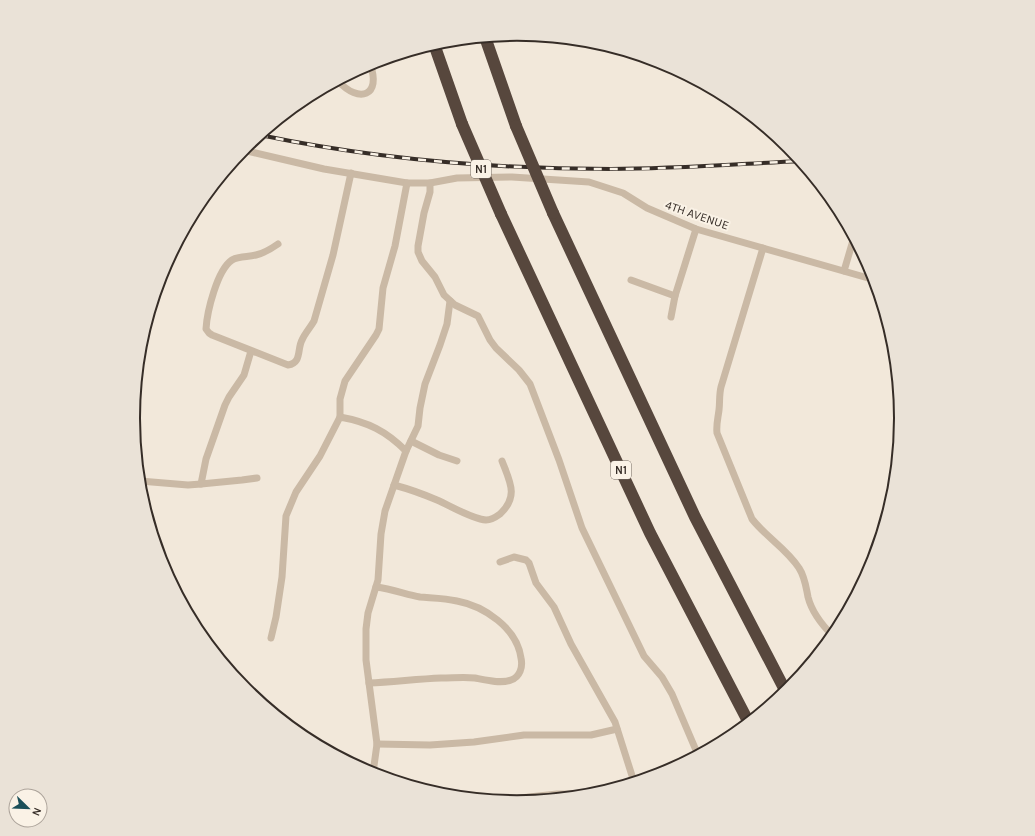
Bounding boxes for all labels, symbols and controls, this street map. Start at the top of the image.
road number: N1 [471,160,491,178]
street label: 4TH AVENUE [663,198,731,232]
road number: N1 [611,461,631,479]
north arrow [8,788,48,828]
text: N [29,806,44,818]

